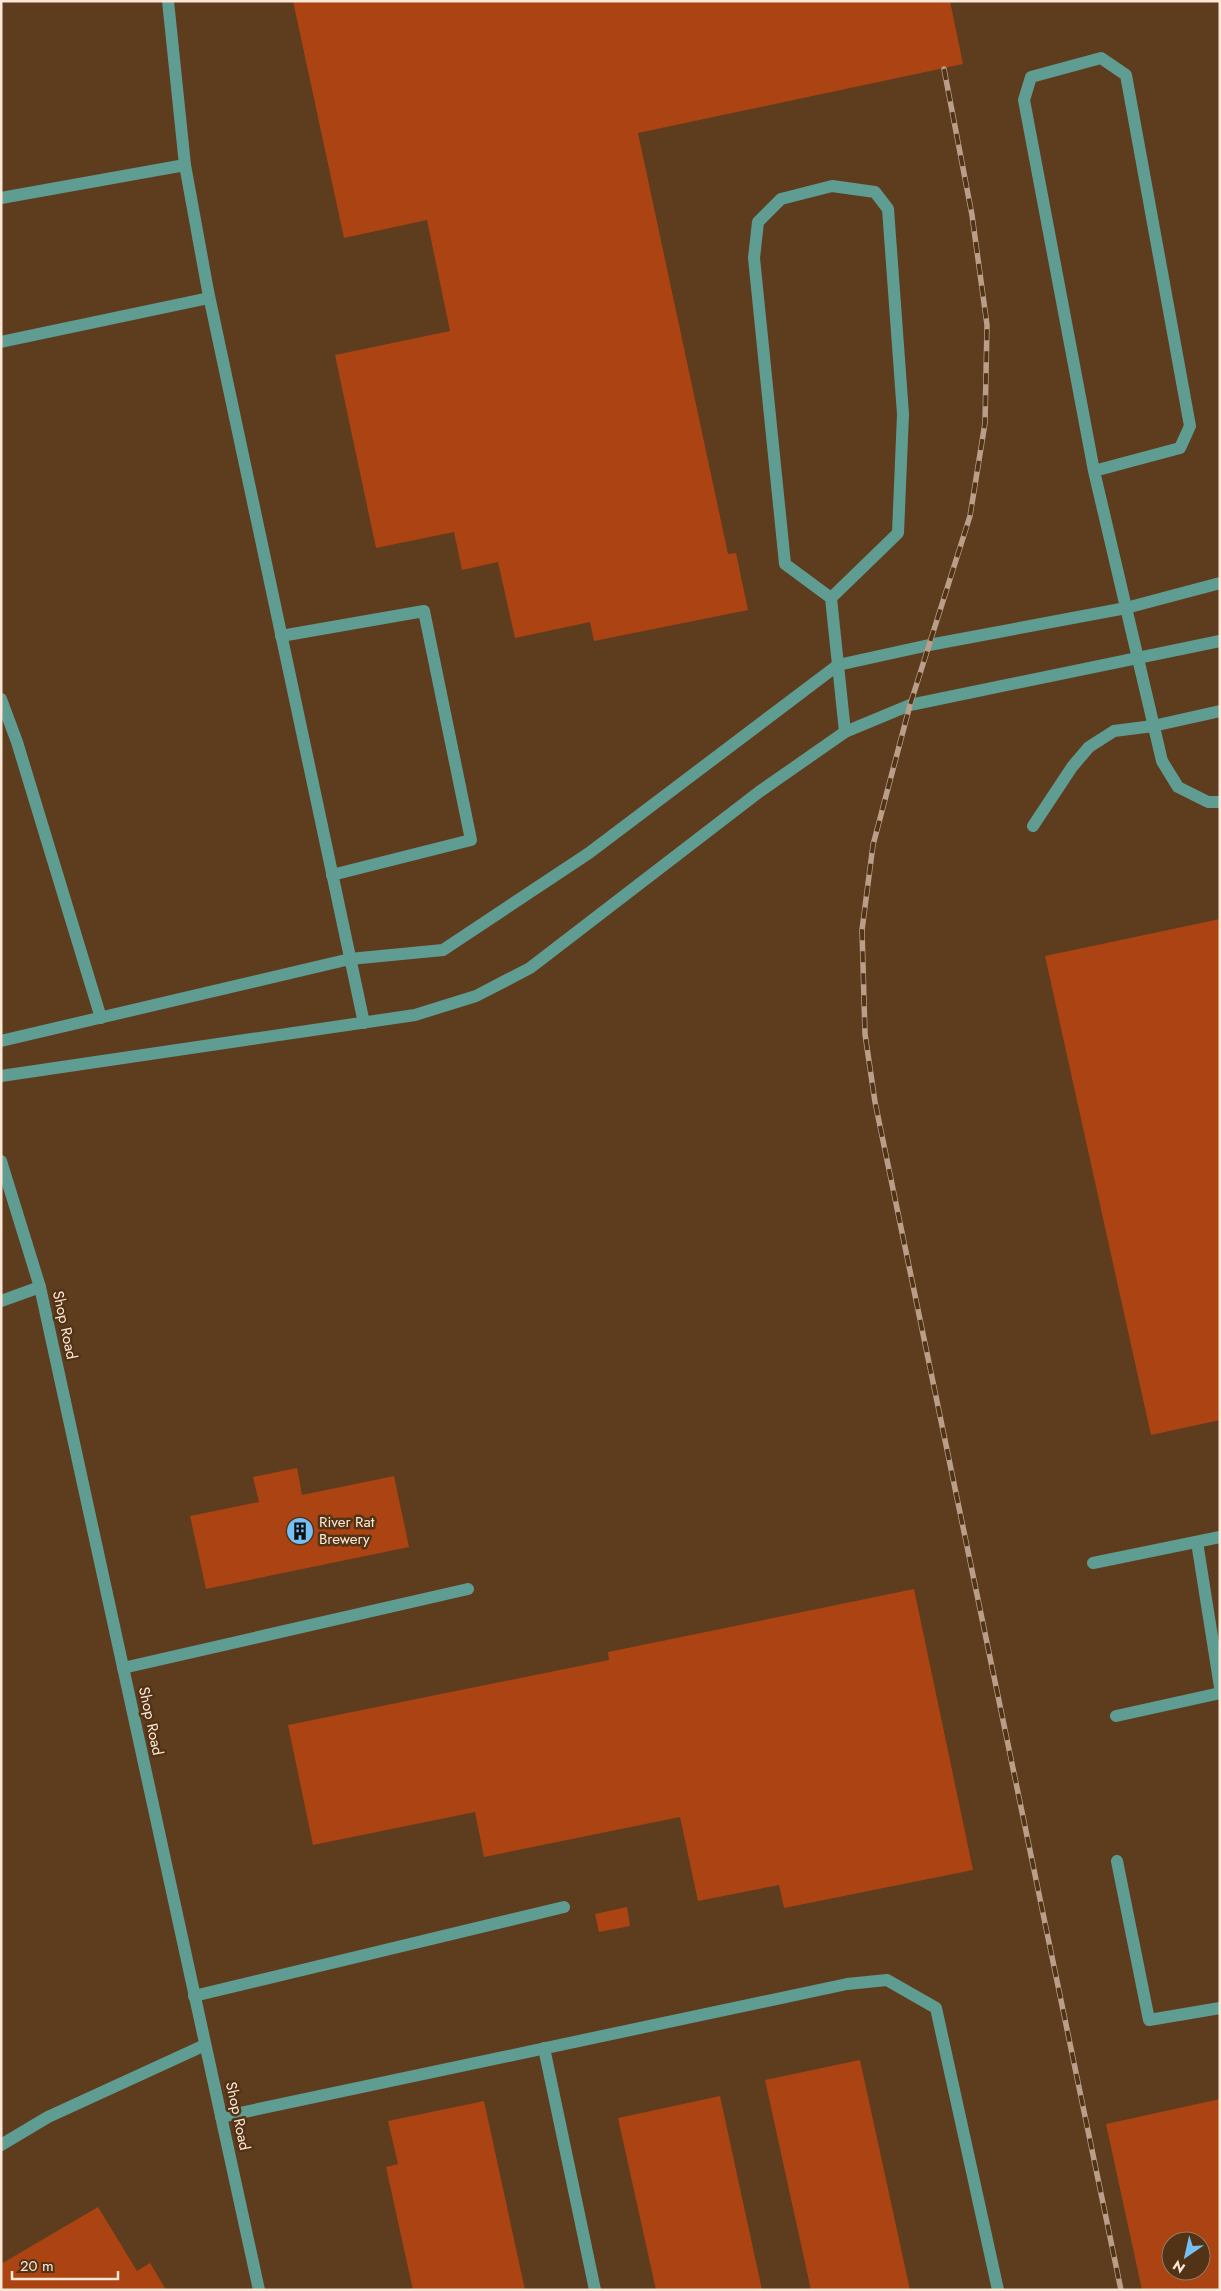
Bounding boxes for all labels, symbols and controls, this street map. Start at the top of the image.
street label: Shop Road [47,1289,83,1361]
place label: River Rat Brewery [319,1511,375,1550]
building icon: River Rat Brewery [285,1516,315,1546]
street label: Shop Road [133,1685,169,1757]
street label: Shop Road [220,2080,256,2152]
north arrow [1161,2231,1211,2281]
scale bar [12,2248,119,2280]
text: 20 m [20,2255,54,2277]
text: N [1169,2255,1189,2278]

